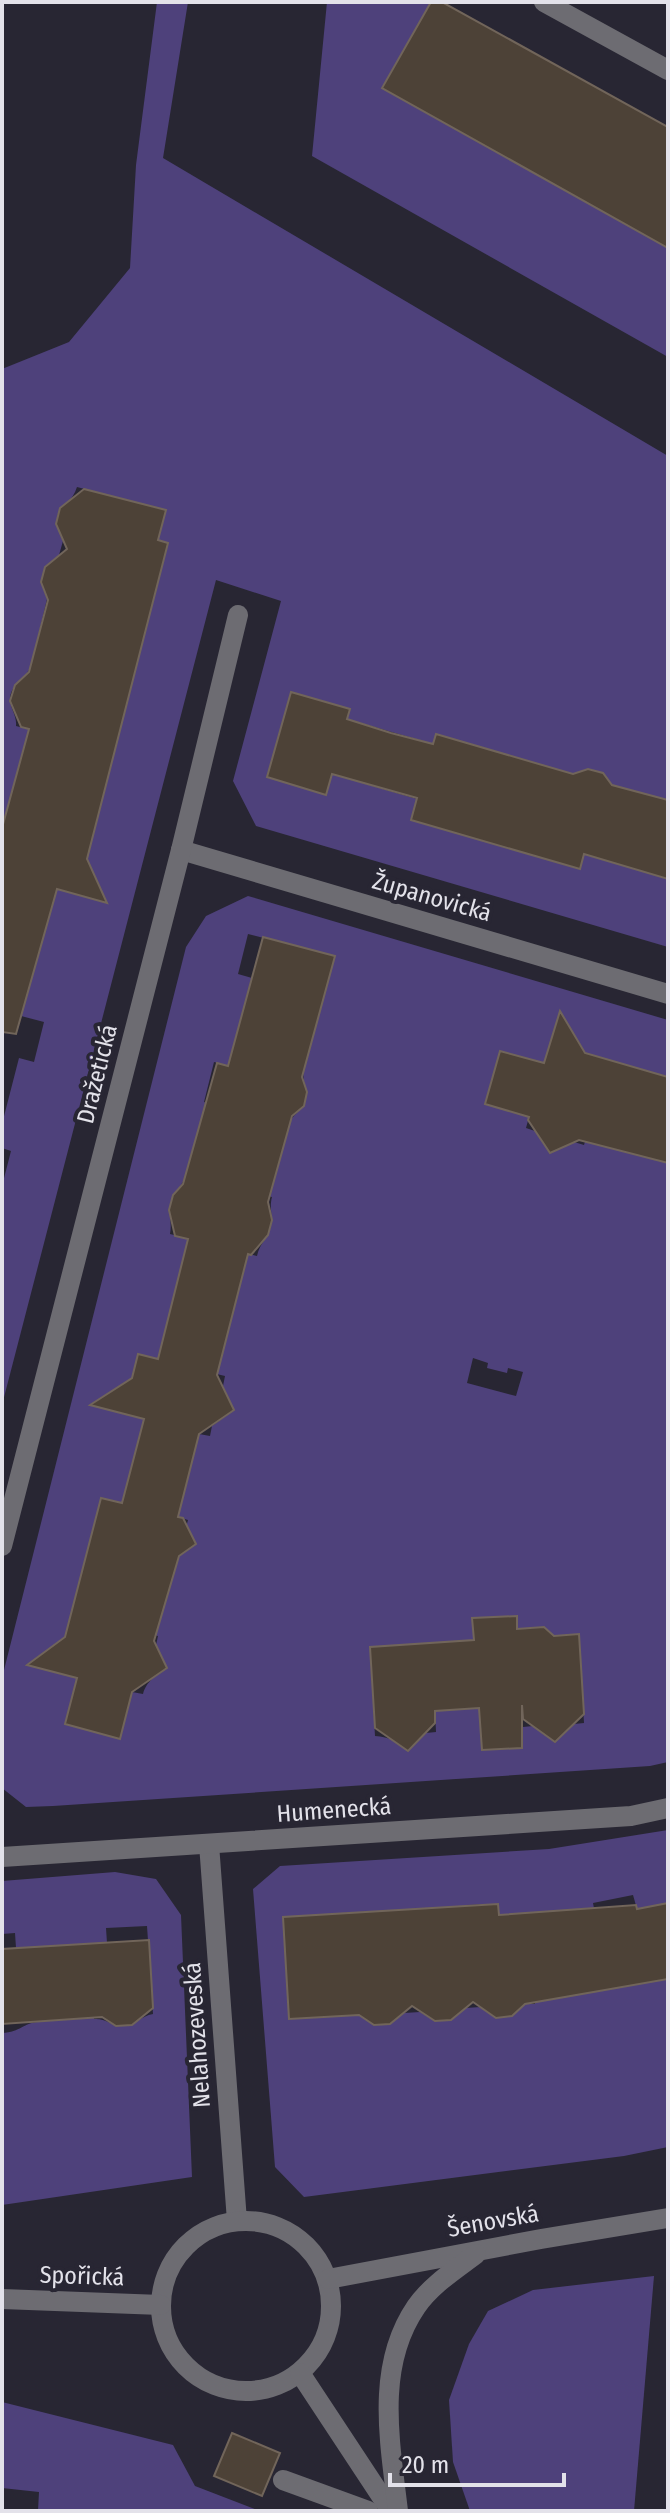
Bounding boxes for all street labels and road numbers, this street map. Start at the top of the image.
street label: Županovická [369,867,495,927]
street label: Dražetická [71,1021,123,1127]
street label: Humenecká [276,1792,392,1828]
street label: Nelahozeveská [178,1961,216,2109]
street label: Šenovská [445,2198,541,2243]
street label: Spořická [39,2261,125,2291]

